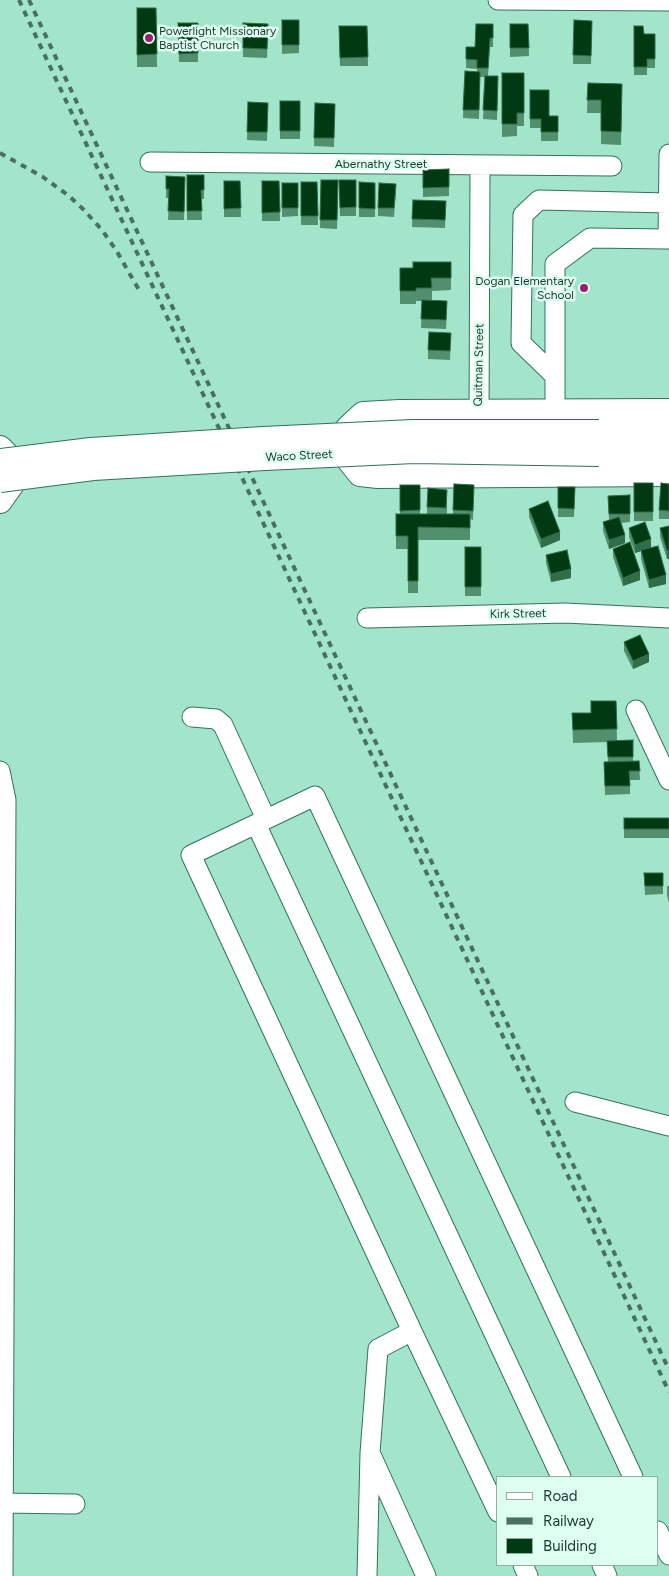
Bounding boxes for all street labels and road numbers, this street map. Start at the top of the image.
street label: Abernathy Street [335,157,427,171]
street label: Quitman Street [471,323,487,407]
street label: Waco Street [265,447,333,465]
street label: Kirk Street [490,606,546,622]

